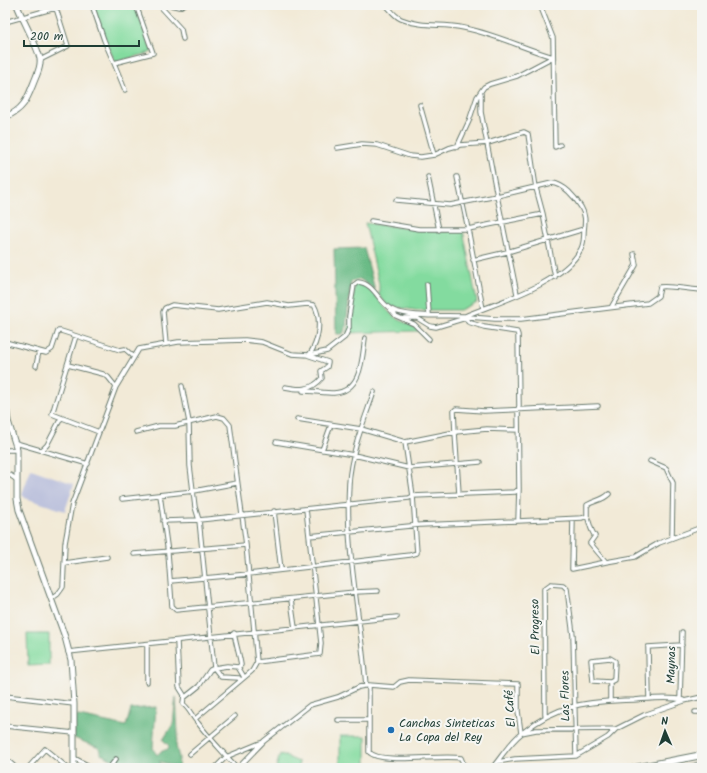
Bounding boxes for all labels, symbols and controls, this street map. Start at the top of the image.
scale bar [24,22,139,48]
text: 200 m [30,27,64,46]
street label: El Progreso [526,599,545,655]
street label: Maynas [662,646,681,684]
street label: Las Flores [556,670,575,722]
street label: El Café [500,689,521,728]
north arrow [645,711,685,751]
text: N [661,713,669,731]
place label: Canchas Sinteticas La Copa del Rey [399,714,495,747]
marker: Canchas Sinteticas La Copa del Rey [386,725,396,735]

